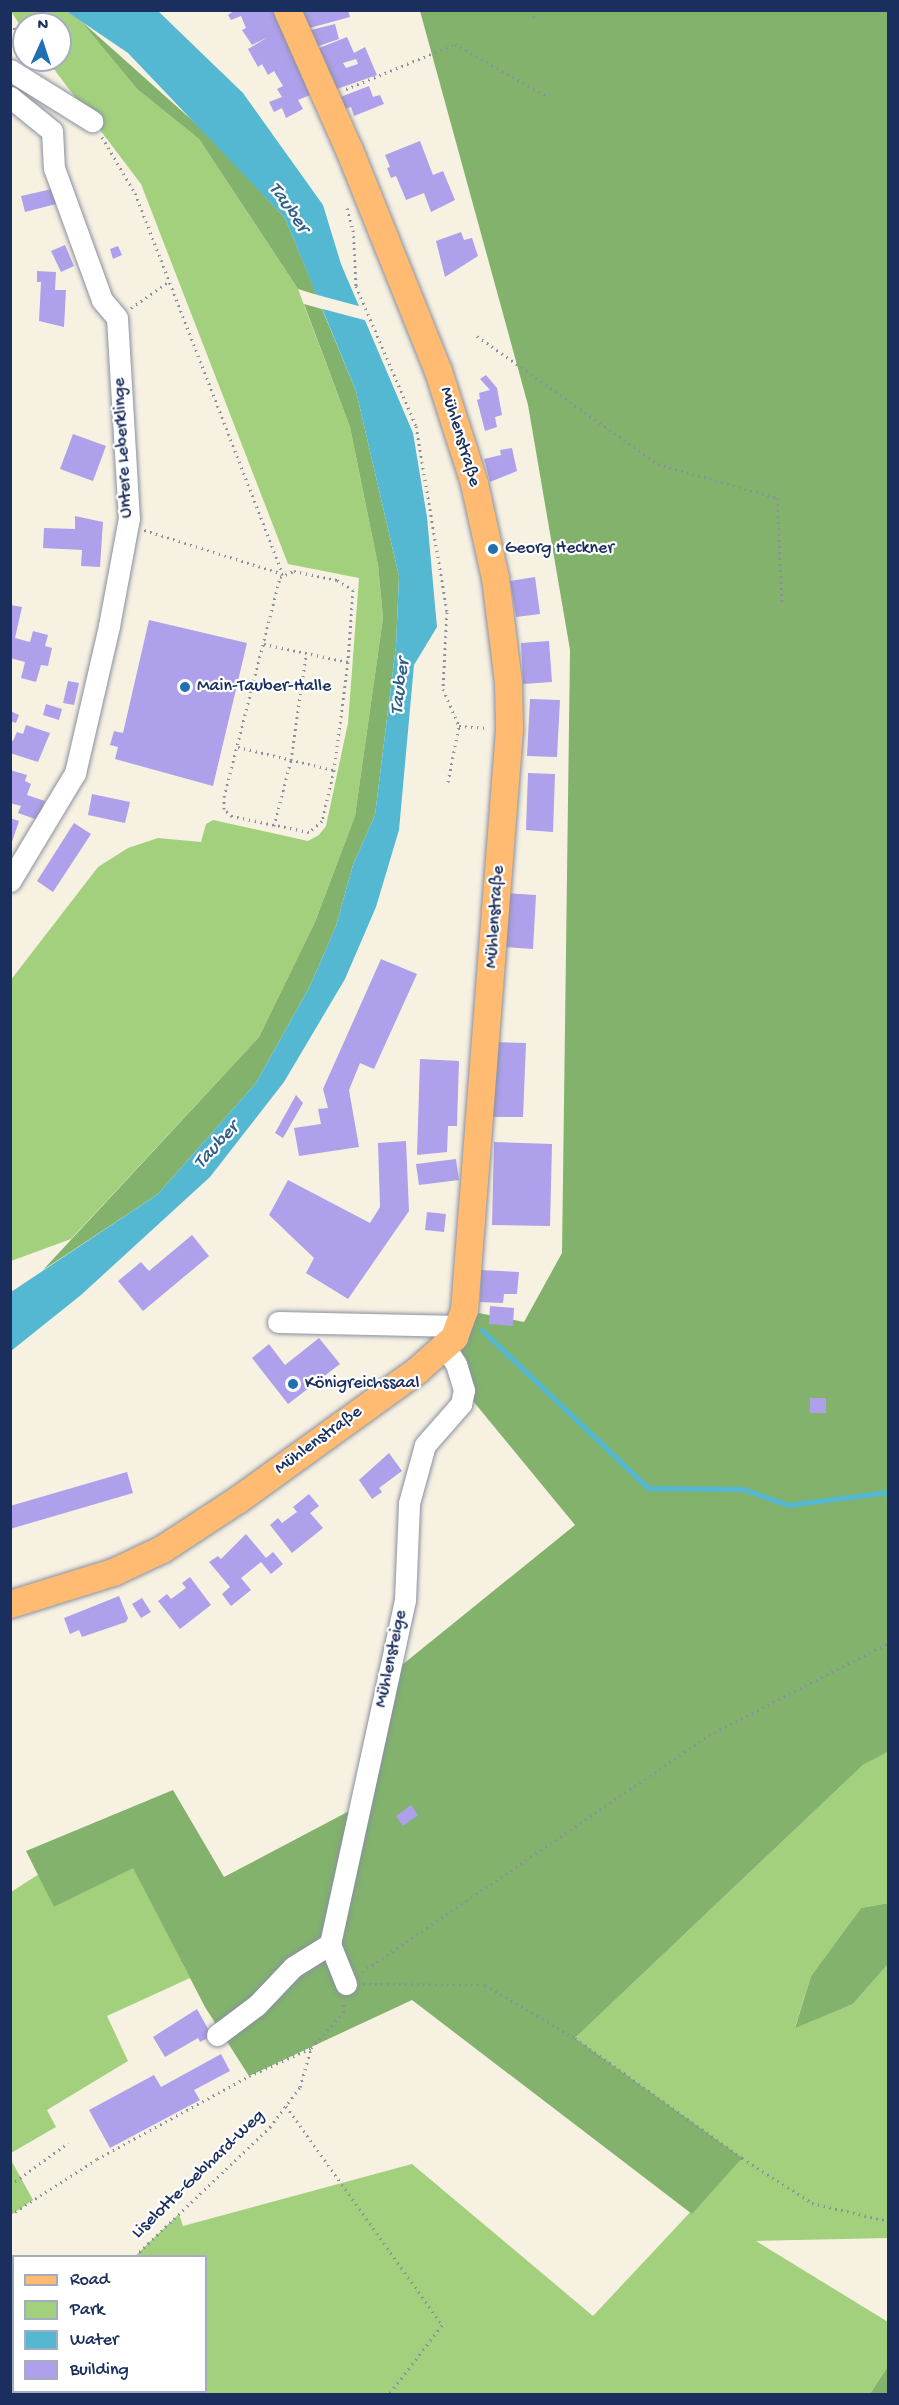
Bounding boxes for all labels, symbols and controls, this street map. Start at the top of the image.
north arrow [12,12,72,72]
text: N [37,16,49,35]
water label: Tauber [262,178,314,238]
street label: Untere Leberklinge [110,377,138,519]
street label: Mühlenstraße [434,385,484,489]
place label: Georg Heckner [505,538,614,560]
marker: Georg Heckner [486,542,500,556]
water label: Tauber [386,658,416,716]
place label: Main-Tauber-Halle [197,676,331,698]
marker: Main-Tauber-Halle [178,680,192,694]
street label: Mühlenstraße [482,865,510,969]
water label: Tauber [189,1117,245,1175]
place label: Königreichssaal [305,1373,420,1395]
marker: Königreichssaal [286,1377,300,1391]
street label: Mühlenstraße [271,1402,367,1480]
street label: Mühlensteige [371,1608,413,1710]
street label: Liselotte-Gebhard-Weg [128,2106,270,2244]
legend [12,2255,207,2393]
text: Road [70,2270,109,2291]
text: Park [70,2300,104,2321]
text: Water [70,2330,118,2351]
text: Building [70,2360,129,2381]

